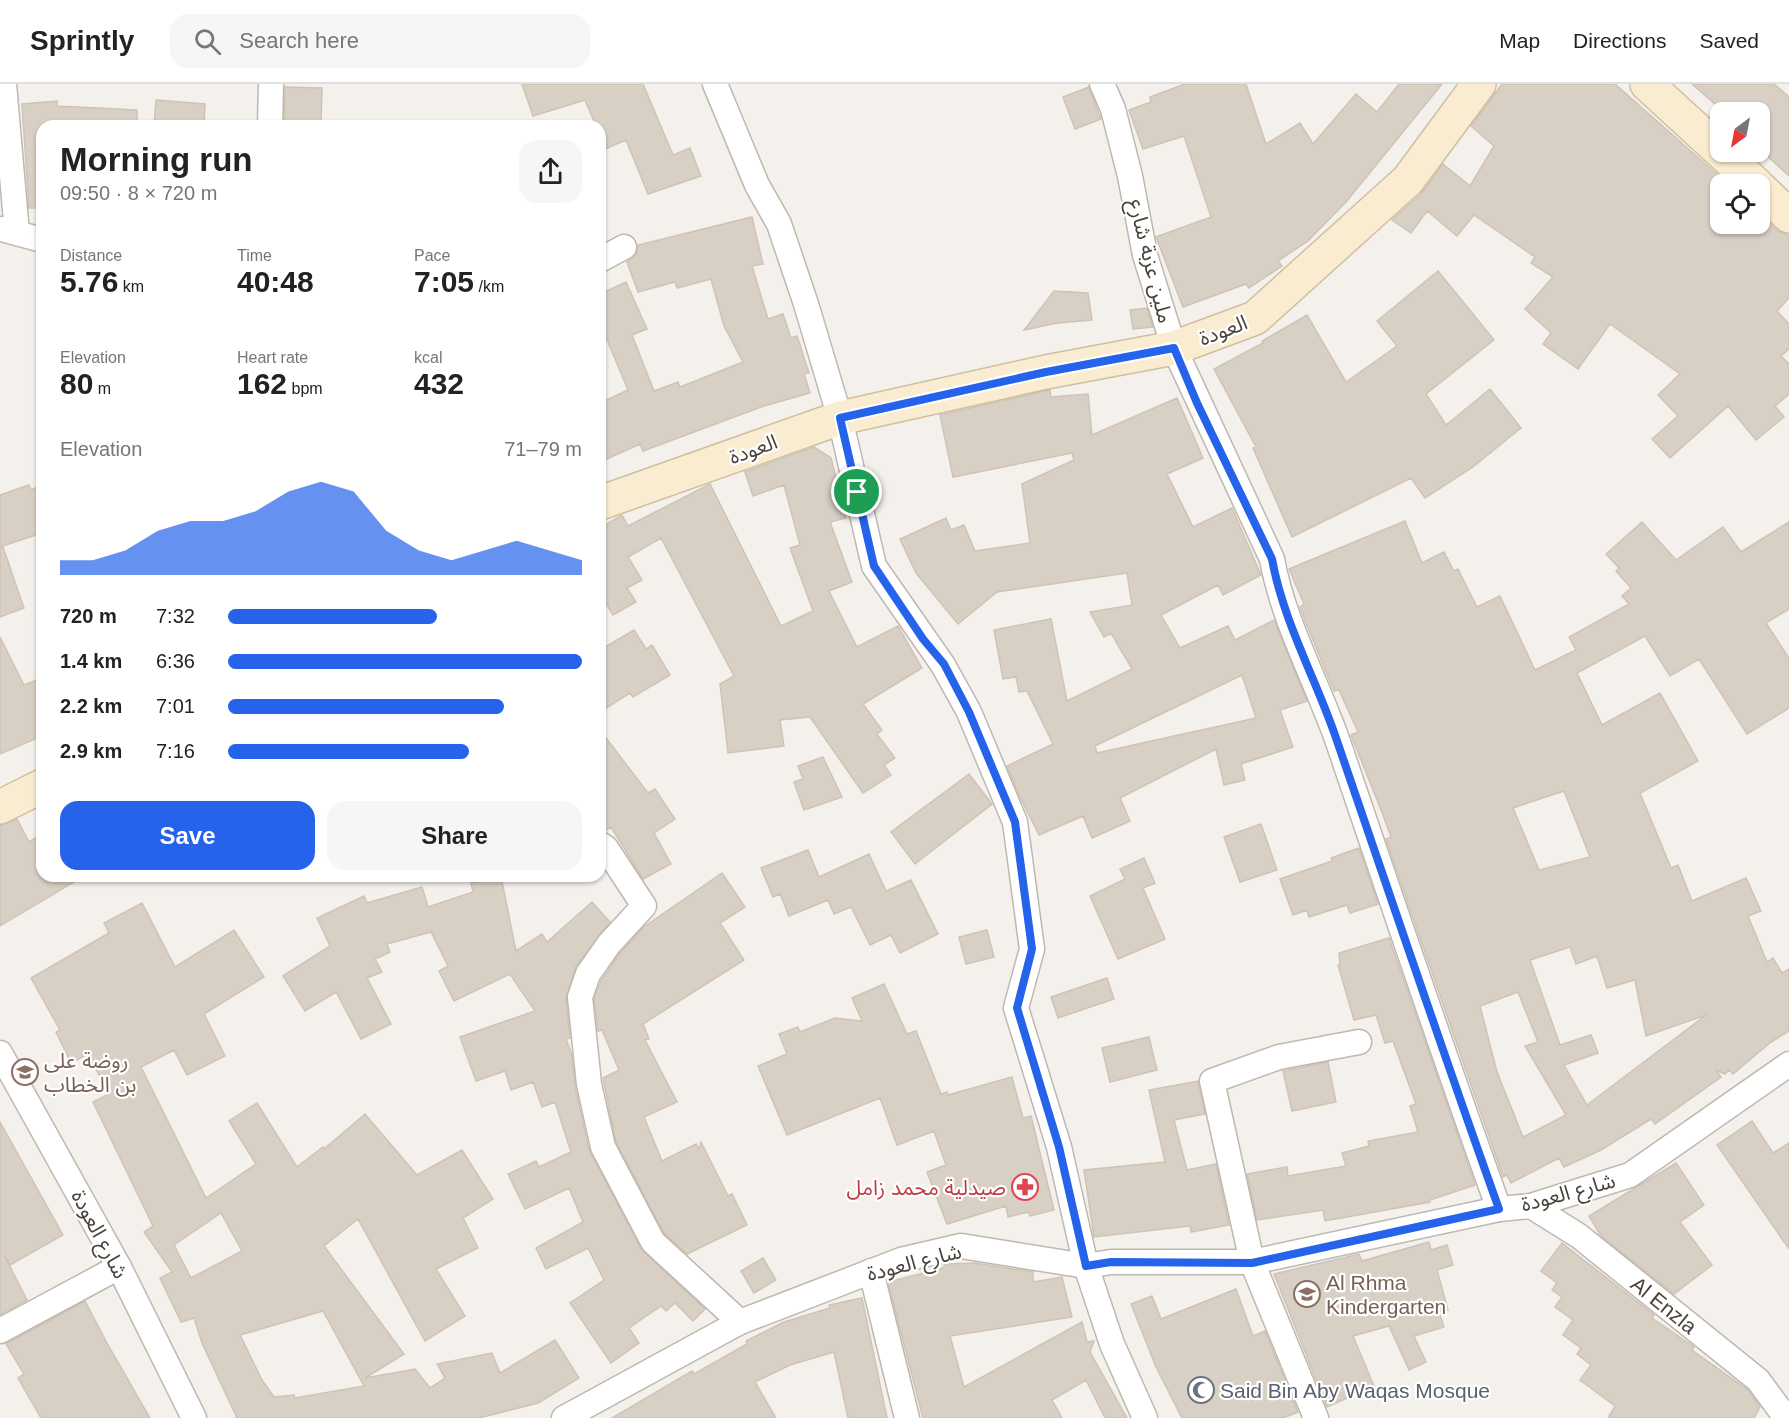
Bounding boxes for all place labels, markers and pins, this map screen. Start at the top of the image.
pin [831,466,882,517]
place label: روضة على بن الخطاب [44,1049,137,1097]
school or university icon: روضة على بن الخطاب [10,1057,40,1087]
pharmacy icon: صيدلية محمد زامل [1010,1172,1040,1202]
place label: صيدلية محمد زامل [847,1176,1006,1200]
place label: Al Rhma Kindergarten [1326,1271,1446,1318]
school or university icon: Al Rhma Kindergarten [1292,1279,1322,1309]
mosque icon: Said Bin Aby Waqas Mosque [1186,1375,1216,1405]
place label: Said Bin Aby Waqas Mosque [1220,1379,1490,1402]

